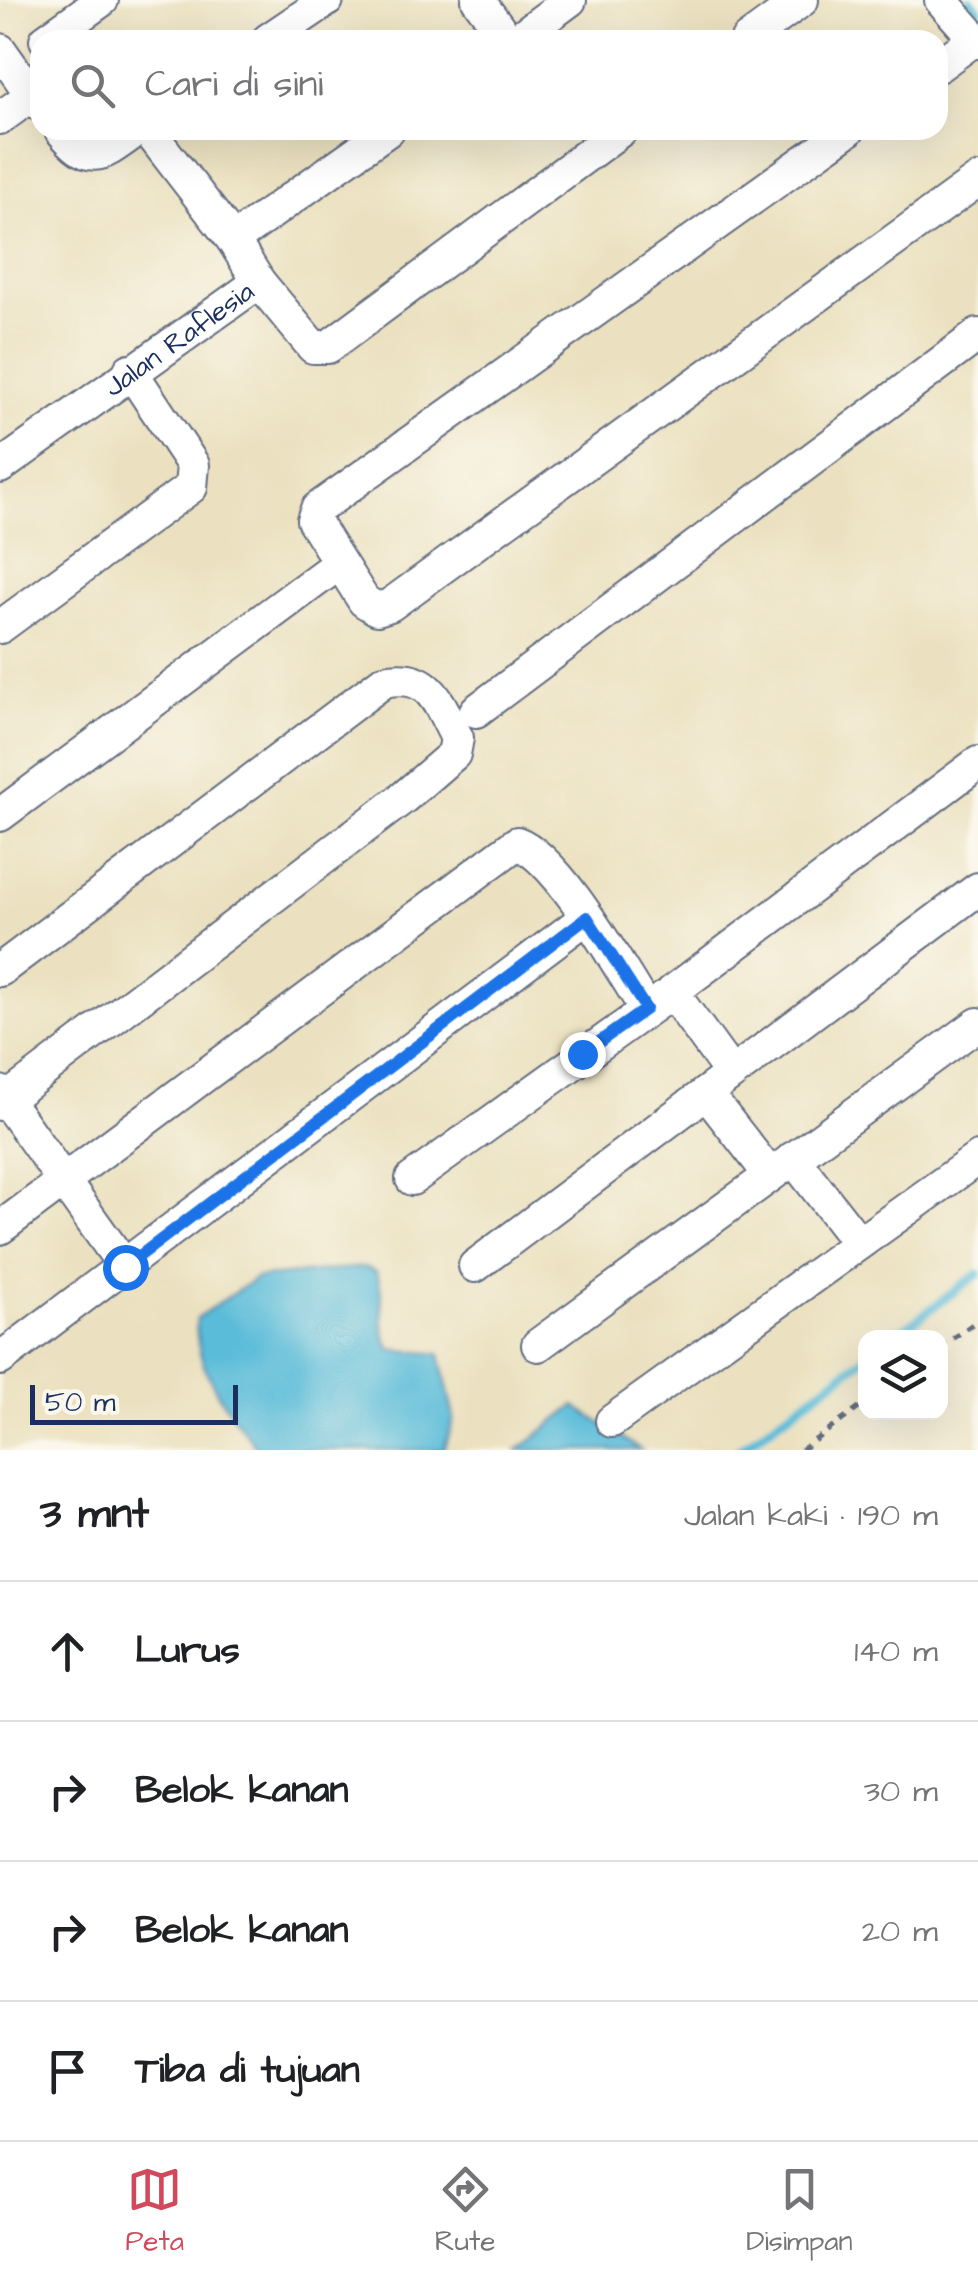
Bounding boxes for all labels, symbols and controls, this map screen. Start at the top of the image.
search box [30,30,948,140]
icon: search [65,58,120,113]
text: Cari di sini [145,59,323,111]
street label: Jalan Raflesia [96,272,262,406]
route end [560,1032,606,1078]
route start [103,1245,149,1291]
map controls [858,1330,948,1420]
button: layers [858,1330,948,1420]
scale bar [30,1380,238,1424]
text: 50 m [45,1383,116,1422]
text: 3 mnt [40,1486,149,1544]
text: Jalan kaki · 190 m [684,1493,938,1538]
icon: ahead [40,1624,95,1679]
text: Lurus [135,1625,240,1677]
text: 140 m [854,1629,938,1674]
icon: right [40,1764,95,1819]
text: Belok kanan [135,1765,349,1817]
text: 30 m [864,1769,938,1814]
icon: right [40,1904,95,1959]
text: Belok kanan [135,1905,349,1957]
text: 20 m [862,1909,938,1954]
icon: arrive [40,2044,95,2099]
text: Tiba di tujuan [135,2045,360,2097]
tab: Peta [125,2162,184,2261]
tab: Rute [435,2162,495,2261]
tab: Disimpan [746,2162,853,2261]

